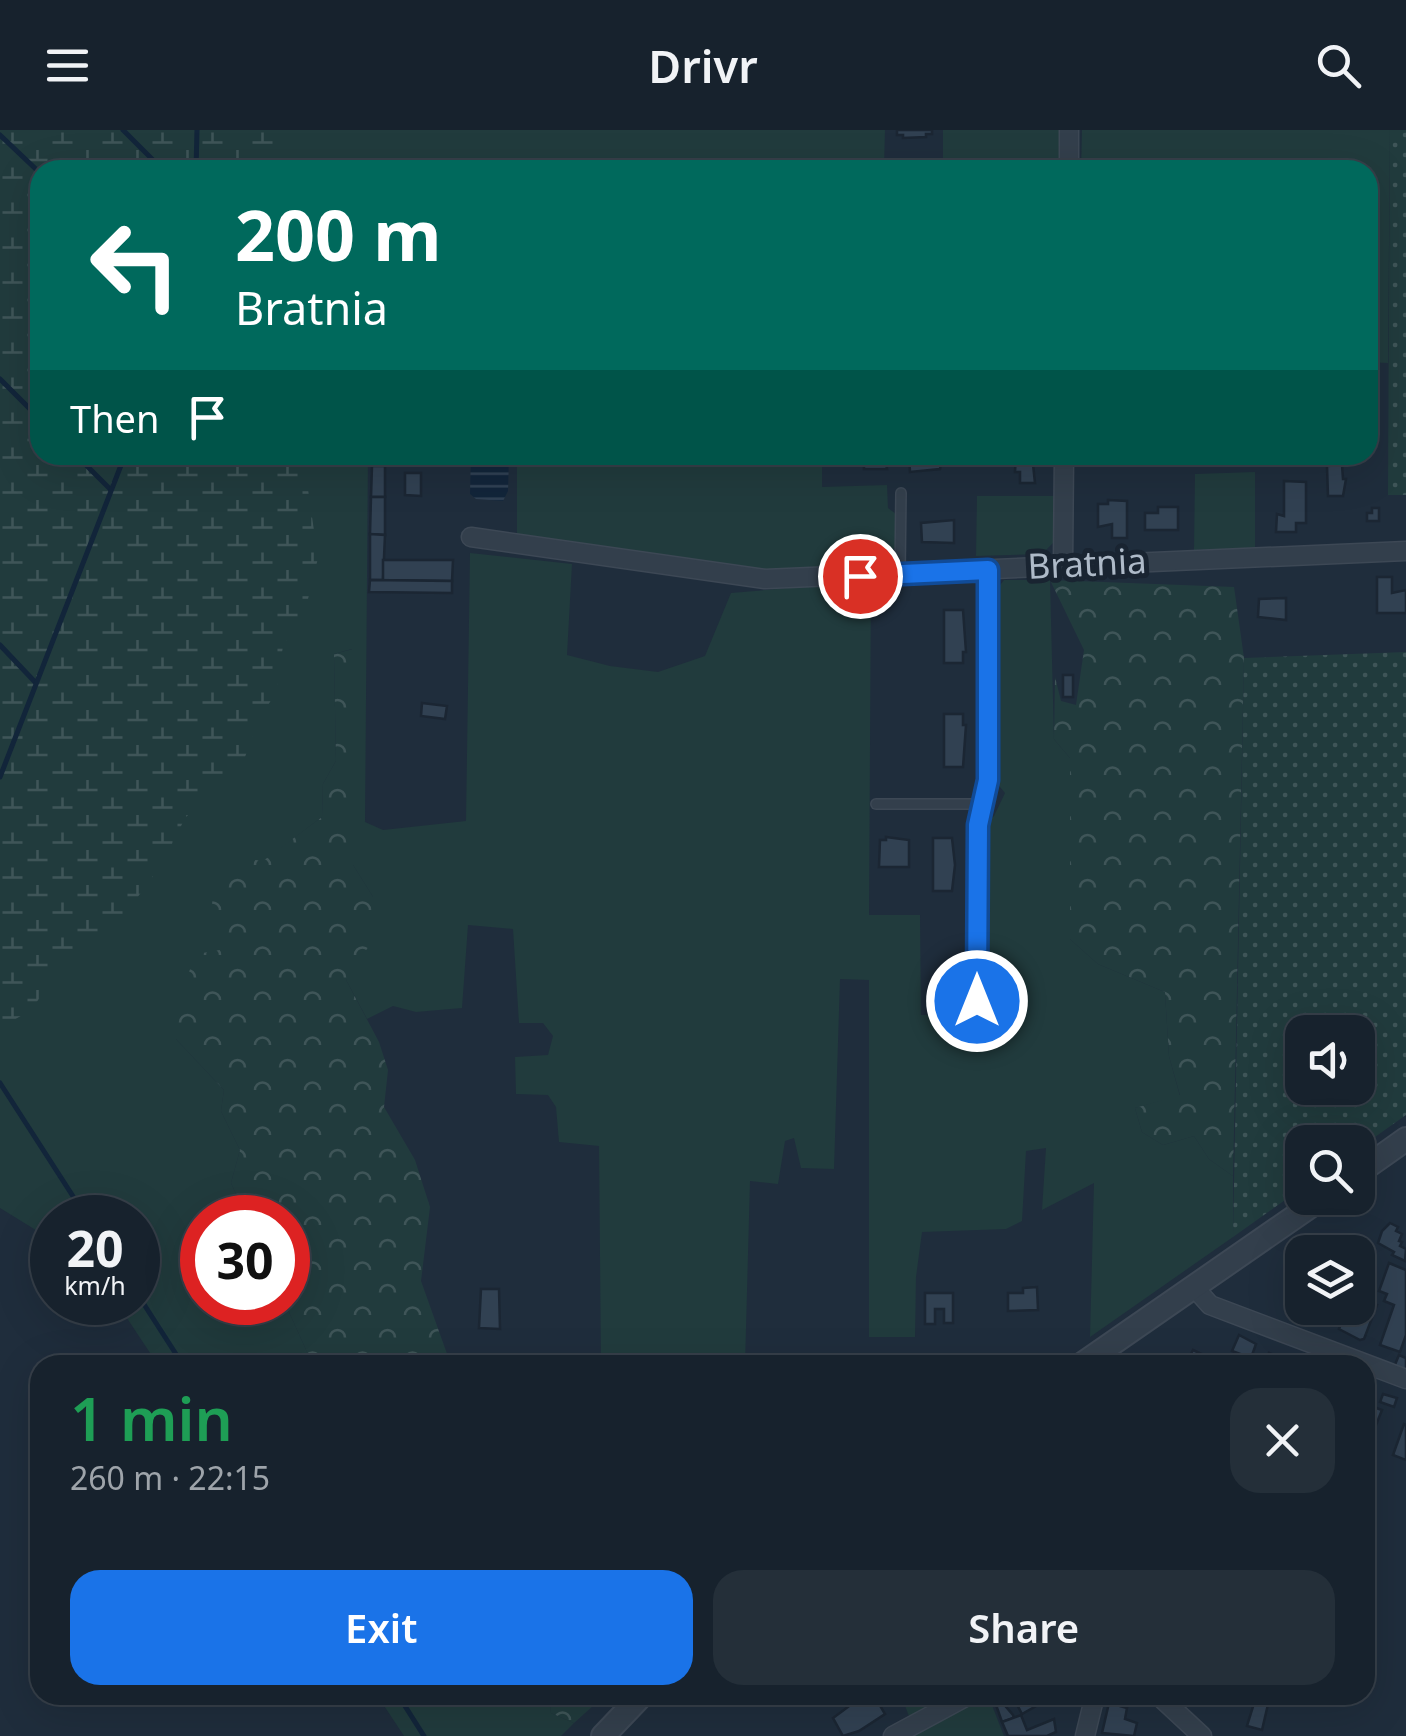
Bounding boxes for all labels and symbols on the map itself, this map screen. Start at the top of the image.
pin [818,534,903,619]
street label: Bratnia [1026,536,1148,589]
position arrow [925,949,1029,1053]
speed limit sign: 30 [180,1195,310,1325]

